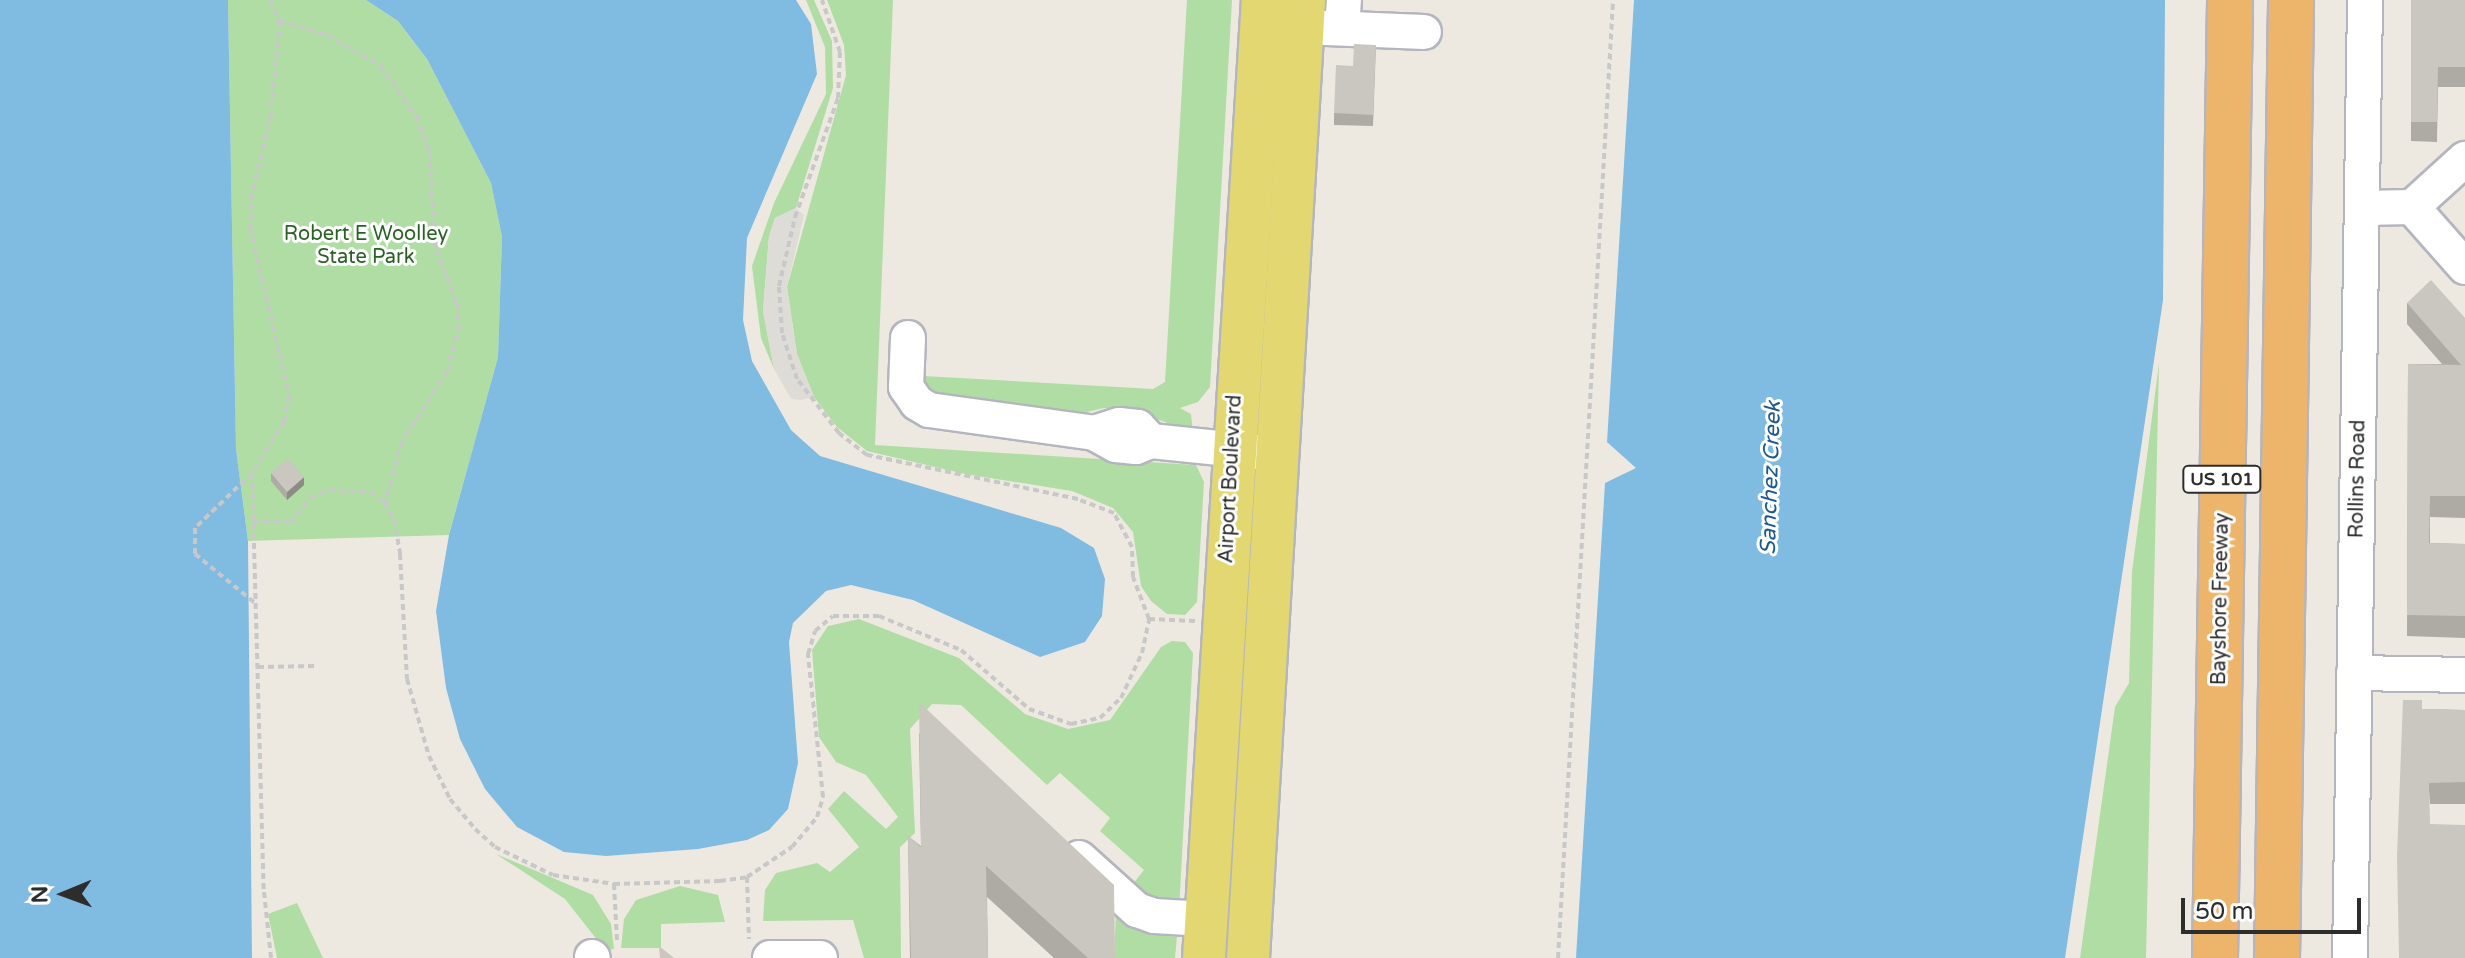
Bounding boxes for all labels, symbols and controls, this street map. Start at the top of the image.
park label: Robert E Woolley State Park [284,223,448,270]
street label: Airport Boulevard [1215,394,1247,564]
water label: Sanchez Creek [1755,401,1787,555]
street label: Rollins Road [2345,420,2371,538]
road number: US 101 [2182,465,2262,493]
street label: Bayshore Freeway [2207,513,2235,685]
north arrow [24,854,104,934]
scale bar [2185,882,2365,932]
text: N [27,885,53,903]
text: 50 m [2195,897,2253,926]

